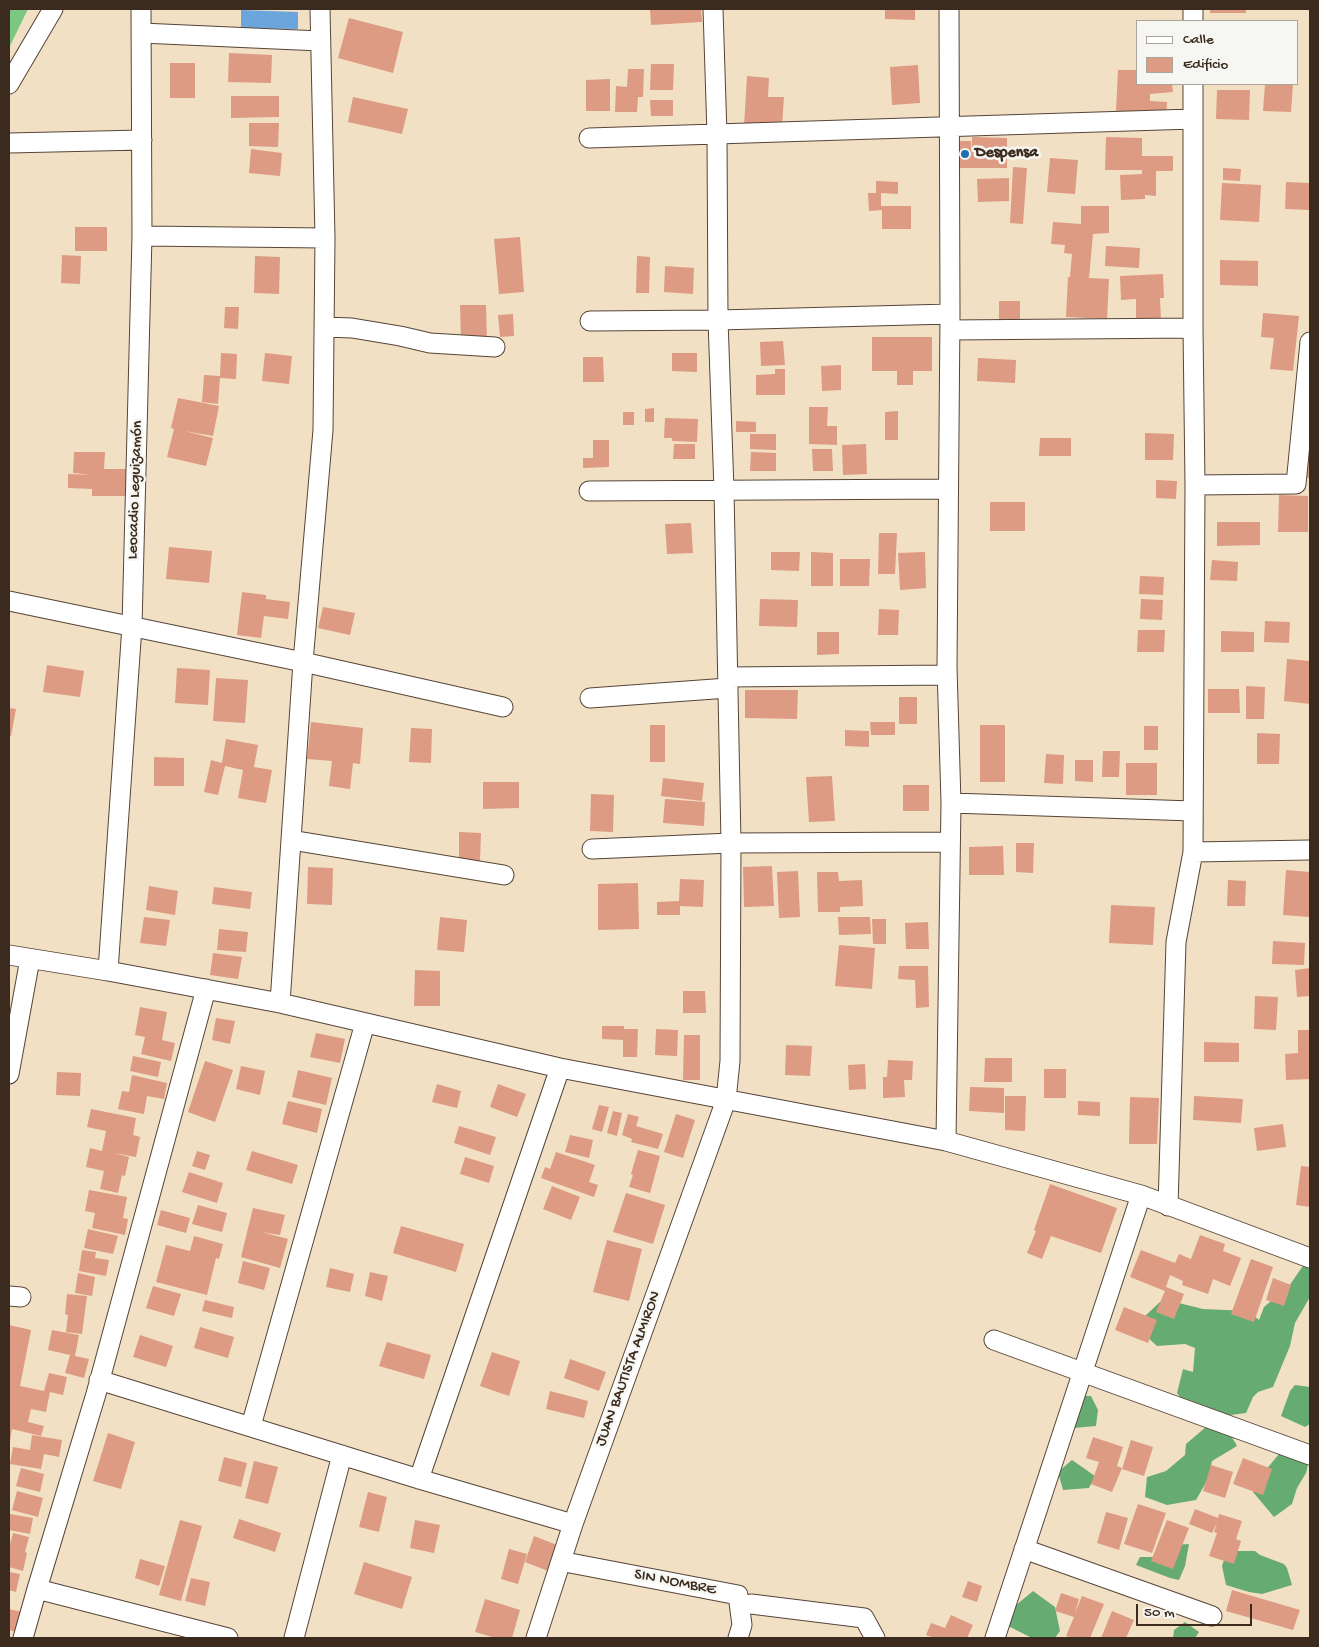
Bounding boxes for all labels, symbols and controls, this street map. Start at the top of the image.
legend [1136,20,1299,85]
text: Calle [1183,31,1214,49]
text: Edificio [1183,56,1228,74]
place label: Despensa [975,144,1038,164]
marker: Despensa [959,148,971,160]
street label: Leocadio Leguizamón [124,420,148,560]
street label: JUAN BAUTISTA ALMIRON [592,1289,666,1449]
street label: SIN NOMBRE [632,1566,718,1600]
scale bar [1139,1594,1255,1626]
text: 50 m [1144,1604,1175,1622]

